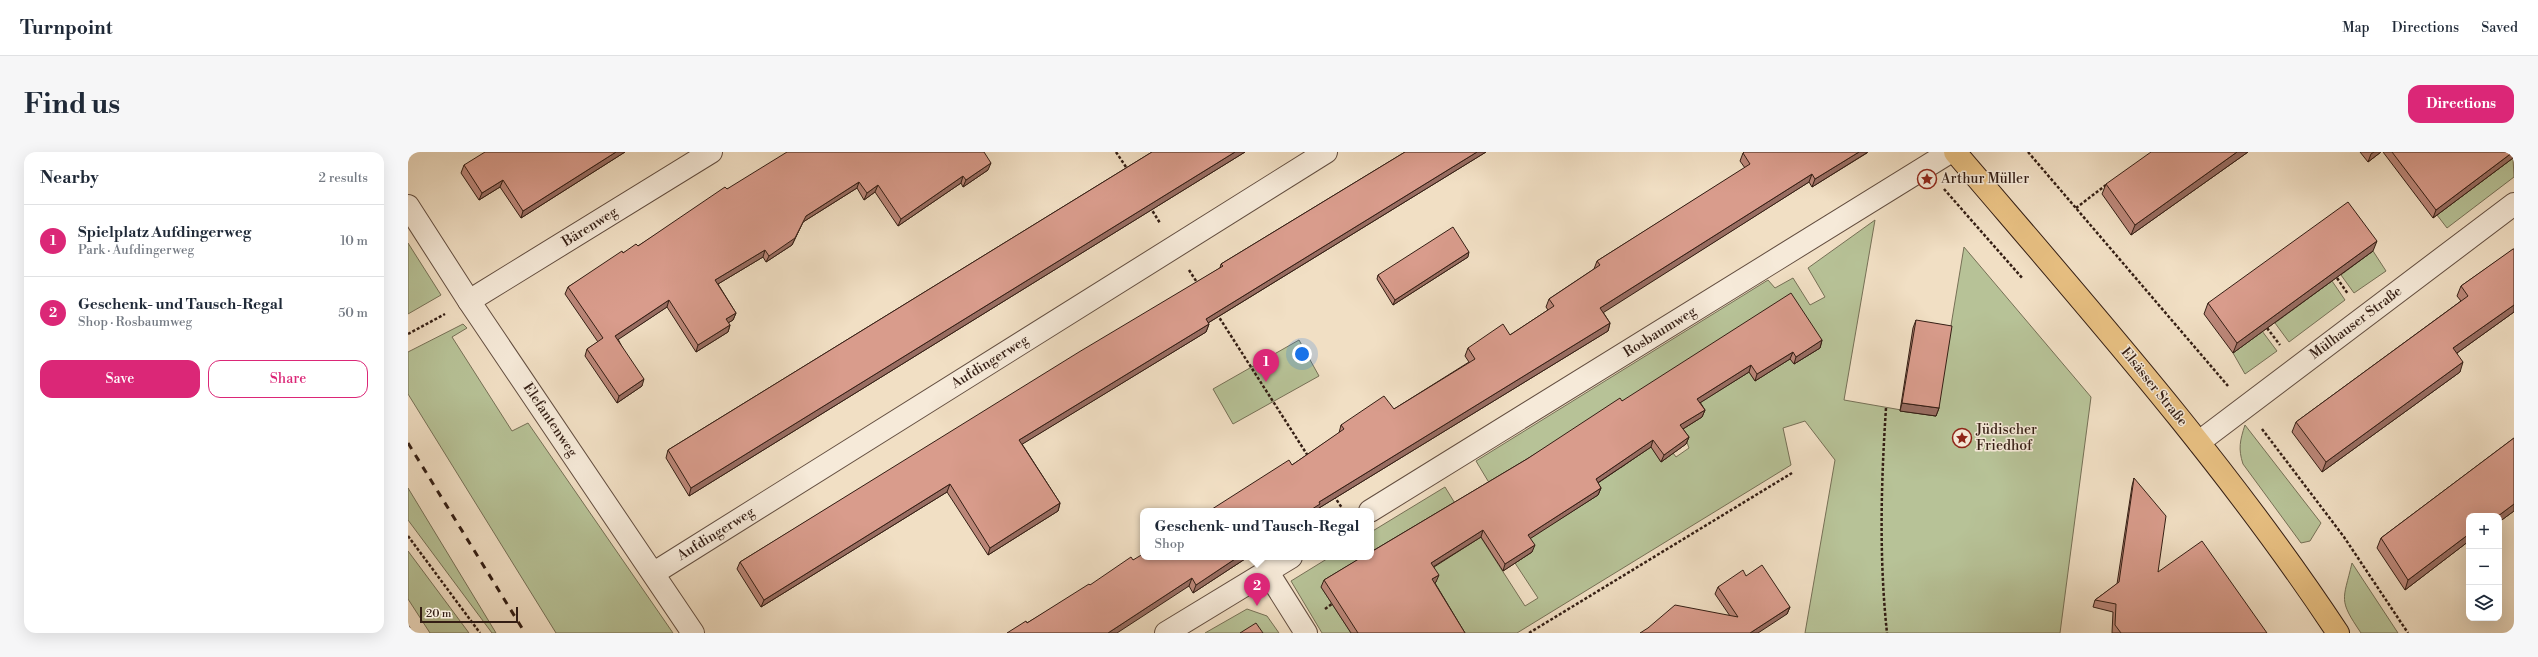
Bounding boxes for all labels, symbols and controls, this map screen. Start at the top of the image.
text: Turnpoint [20,16,113,40]
text: Map [2342,19,2370,37]
text: Directions [2392,19,2459,37]
text: Saved [2481,19,2518,37]
button: Directions [2408,85,2514,123]
text: Find us [24,87,120,122]
text: Nearby [40,167,99,189]
place icon: Arthur Müller [1916,168,1938,190]
text: 2 results [319,170,368,186]
place label: Arthur Müller [1940,170,2029,188]
street label: Bärenweg [558,203,622,252]
text: Spielplatz Aufdingerweg [78,223,251,242]
text: 1 [50,233,56,249]
text: 10 m [340,233,368,249]
text: Park · Aufdingerweg [78,242,194,258]
street label: Mülhauser Straße [2306,282,2406,364]
text: Geschenk- und Tausch-Regal [78,295,283,314]
street label: Rosbaumweg [1620,302,1700,362]
text: 2 [49,305,57,321]
text: 50 m [338,305,368,321]
text: Shop · Rosbaumweg [78,314,192,330]
street label: Aufdingerweg [947,331,1033,394]
your location [1292,344,1312,364]
street label: Elsässer Straße [2117,344,2191,430]
pin: 1 [1253,349,1279,382]
button: Save [40,360,200,398]
button: Share [208,360,368,398]
street label: Elefantenweg [519,380,582,461]
place label: Jüdischer Friedhof [1975,421,2037,455]
place icon: Jüdischer Friedhof [1951,427,1973,449]
street label: Aufdingerweg [673,503,759,566]
popup [1140,508,1374,560]
map controls [2466,513,2502,621]
button: + [2466,513,2502,549]
text: Geschenk- und Tausch-Regal [1155,517,1359,536]
text: Shop [1155,536,1185,552]
button: − [2466,549,2502,585]
pin: 2 [1244,573,1270,606]
button: layers [2466,585,2502,621]
scale bar [420,605,518,624]
text: 20 m [426,607,451,621]

